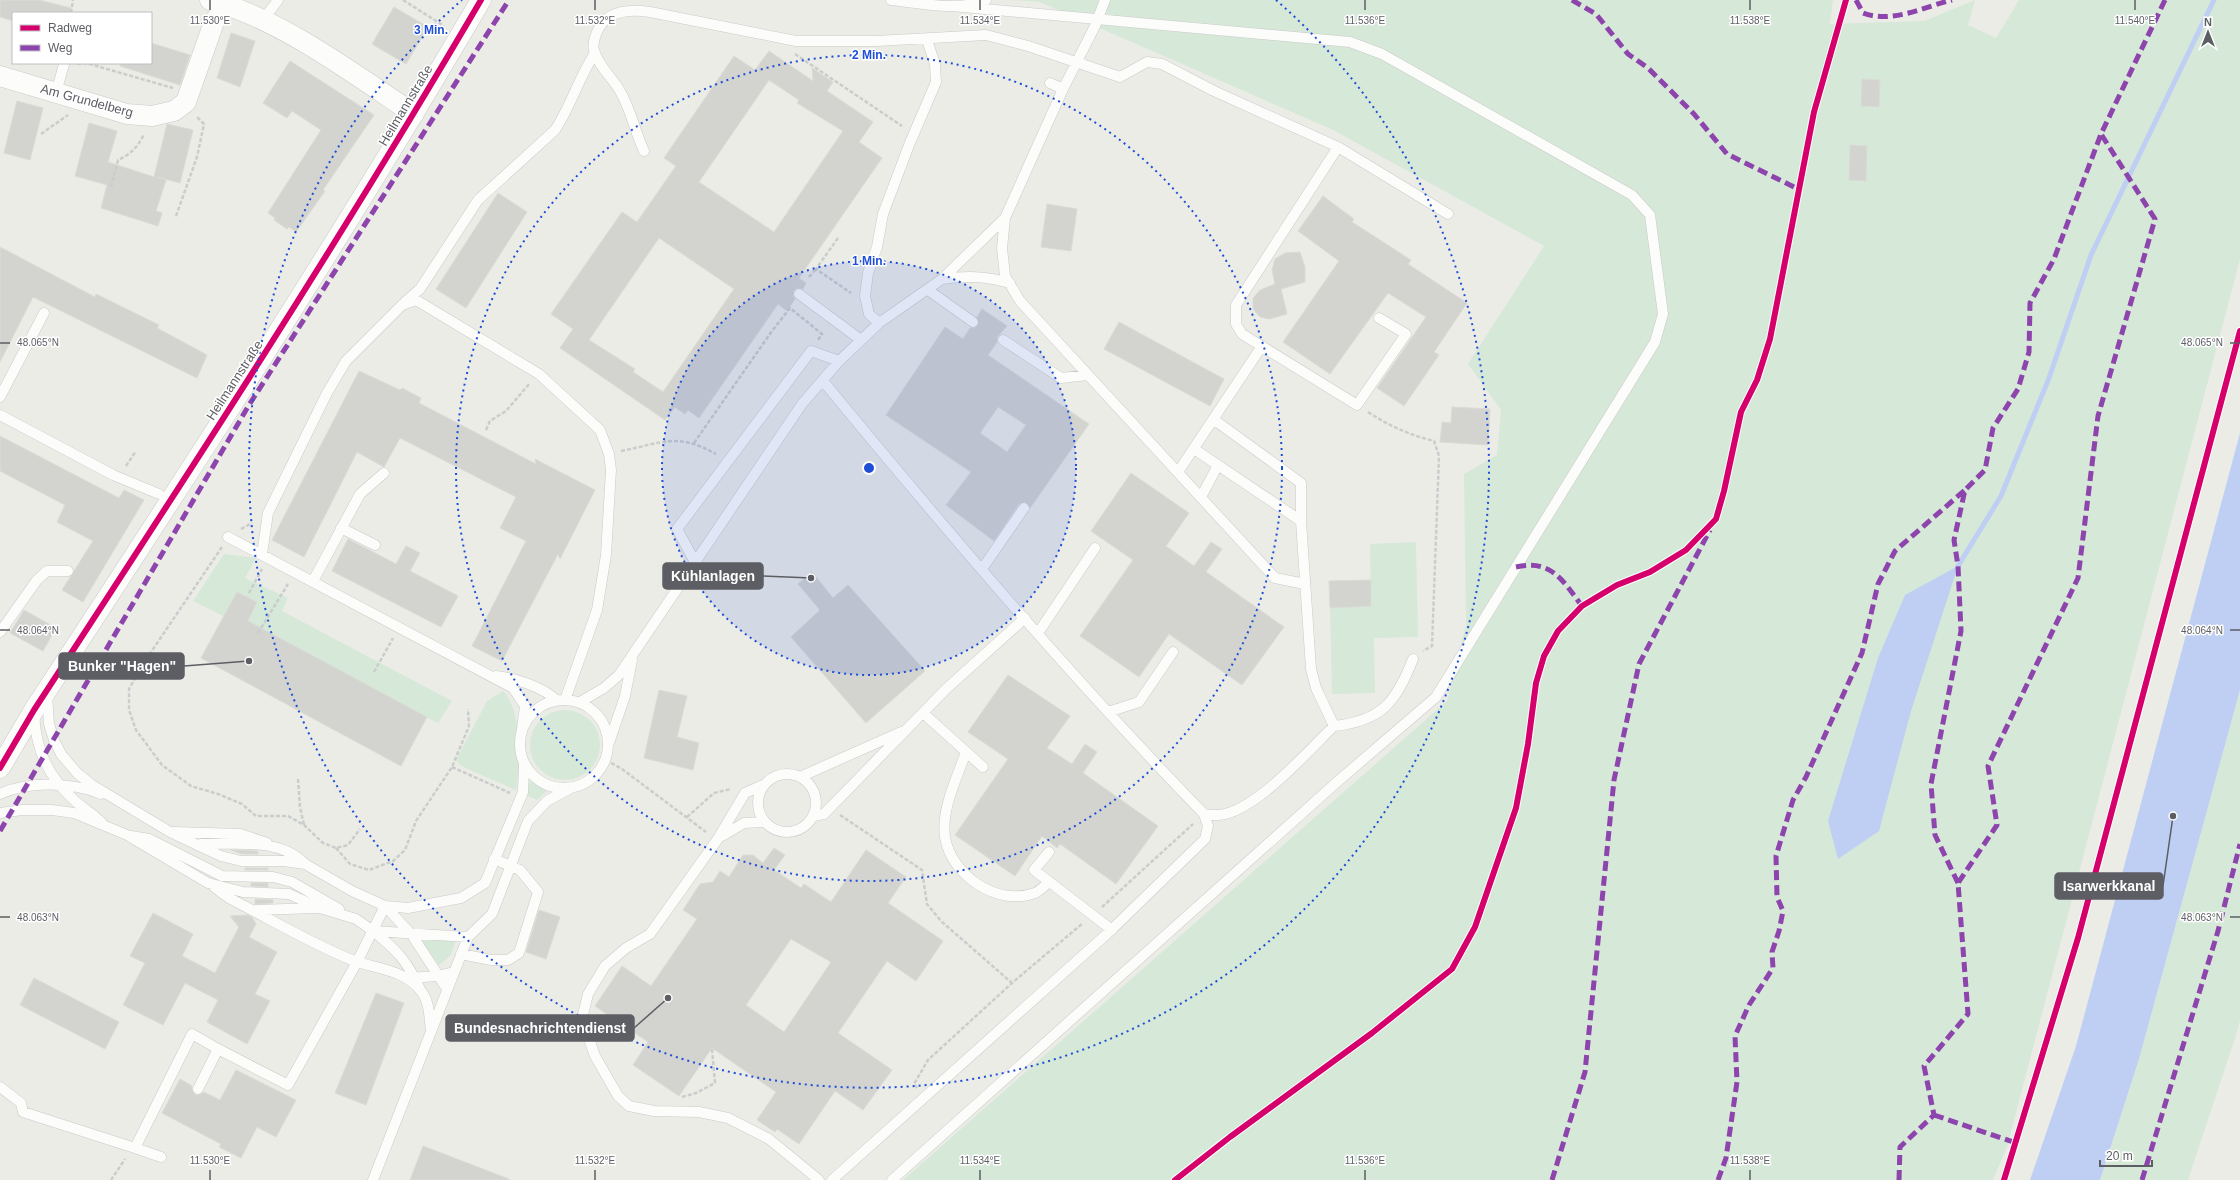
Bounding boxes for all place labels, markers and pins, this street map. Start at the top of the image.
centre of rings [862,461,876,475]
callout: Kühlanlagen [663,563,763,589]
callout: Bunker "Hagen" [59,653,184,679]
callout: Isarwerkkanal [2055,873,2163,899]
callout: Bundesnachrichtendienst [446,1015,634,1041]

